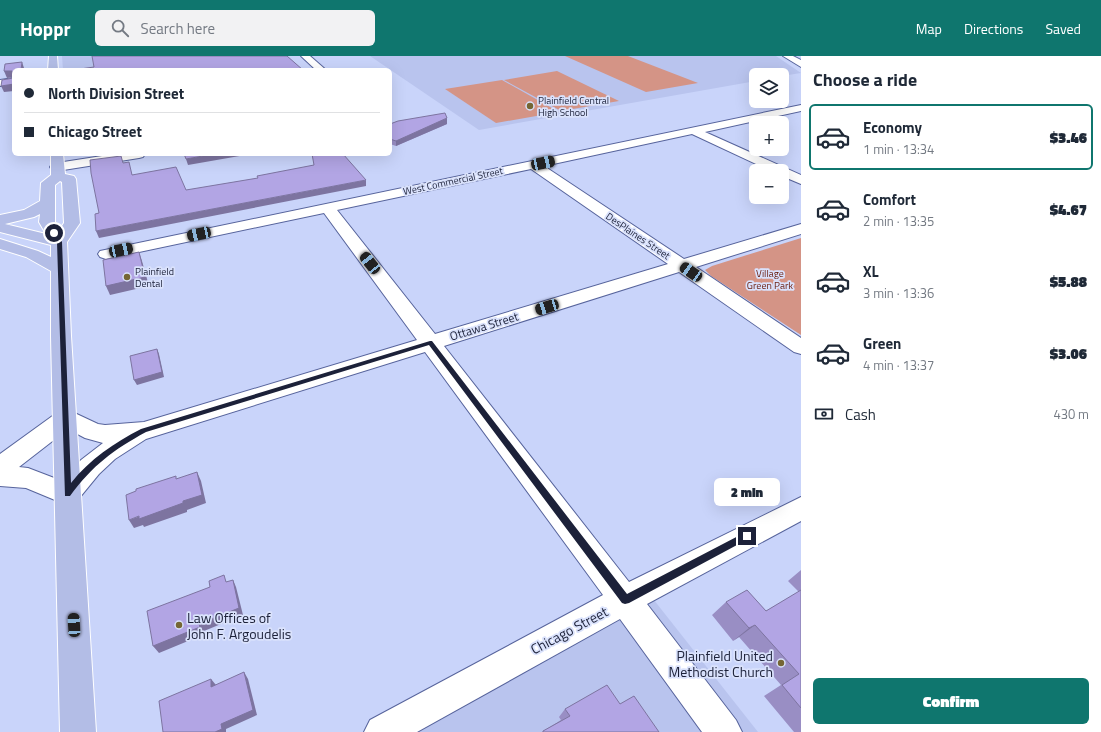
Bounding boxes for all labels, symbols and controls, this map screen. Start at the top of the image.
search box [95,10,375,46]
text: Hoppr [20,14,71,43]
icon: search [109,17,131,39]
text: Search here [141,17,215,40]
text: Map [916,18,942,39]
text: Directions [964,18,1023,39]
text: Saved [1045,18,1081,39]
text: Choose a ride [813,66,917,93]
map controls [749,68,789,204]
button: layers [749,68,789,108]
text: North Division Street [48,82,184,105]
place label: Plainfield Central High School [538,93,609,120]
marker: Plainfield Central High School [525,101,535,111]
button: + [749,116,789,156]
text: Economy [863,116,922,139]
icon: car [815,119,851,155]
text: Chicago Street [48,120,142,143]
text: $3.46 [1050,126,1087,149]
text: 1 min · 13:34 [863,139,934,159]
car [530,155,556,171]
street label: West Commercial Street [402,163,505,199]
button: − [749,164,789,204]
text: Comfort [863,188,916,211]
icon: car [815,191,851,227]
text: $4.67 [1050,198,1087,221]
street label: DesPlaines Street [603,209,674,263]
text: 2 min · 13:35 [863,211,934,231]
route start [45,224,63,242]
car [186,226,212,242]
car [108,242,134,258]
car [358,250,382,276]
car [678,260,704,284]
text: XL [863,260,879,283]
icon: car [815,263,851,299]
place label: Plainfield Dental [135,264,174,291]
park label: Village Green Park [747,266,793,293]
text: $5.88 [1050,270,1087,293]
marker: Plainfield Dental [122,272,132,282]
text: 3 min · 13:36 [863,283,934,303]
car [534,298,560,316]
street label: Ottawa Street [447,306,521,345]
text: Green [863,332,901,355]
icon: car [815,335,851,371]
text: $3.06 [1050,342,1087,365]
text: 4 min · 13:37 [863,355,934,375]
icon: cash [813,403,835,425]
text: Cash [845,403,876,426]
text: 430 m [1053,404,1089,424]
callout: 2 min [714,478,780,506]
text: 2 min [731,482,763,502]
route end [738,527,756,545]
street label: Chicago Street [527,601,612,659]
place label: Law Offices of John F. Argoudelis [187,607,291,644]
car [67,613,81,637]
marker: Law Offices of John F. Argoudelis [174,620,184,630]
place label: Plainfield United Methodist Church [669,645,773,682]
marker: Plainfield United Methodist Church [776,658,786,668]
button: Confirm [813,678,1089,724]

